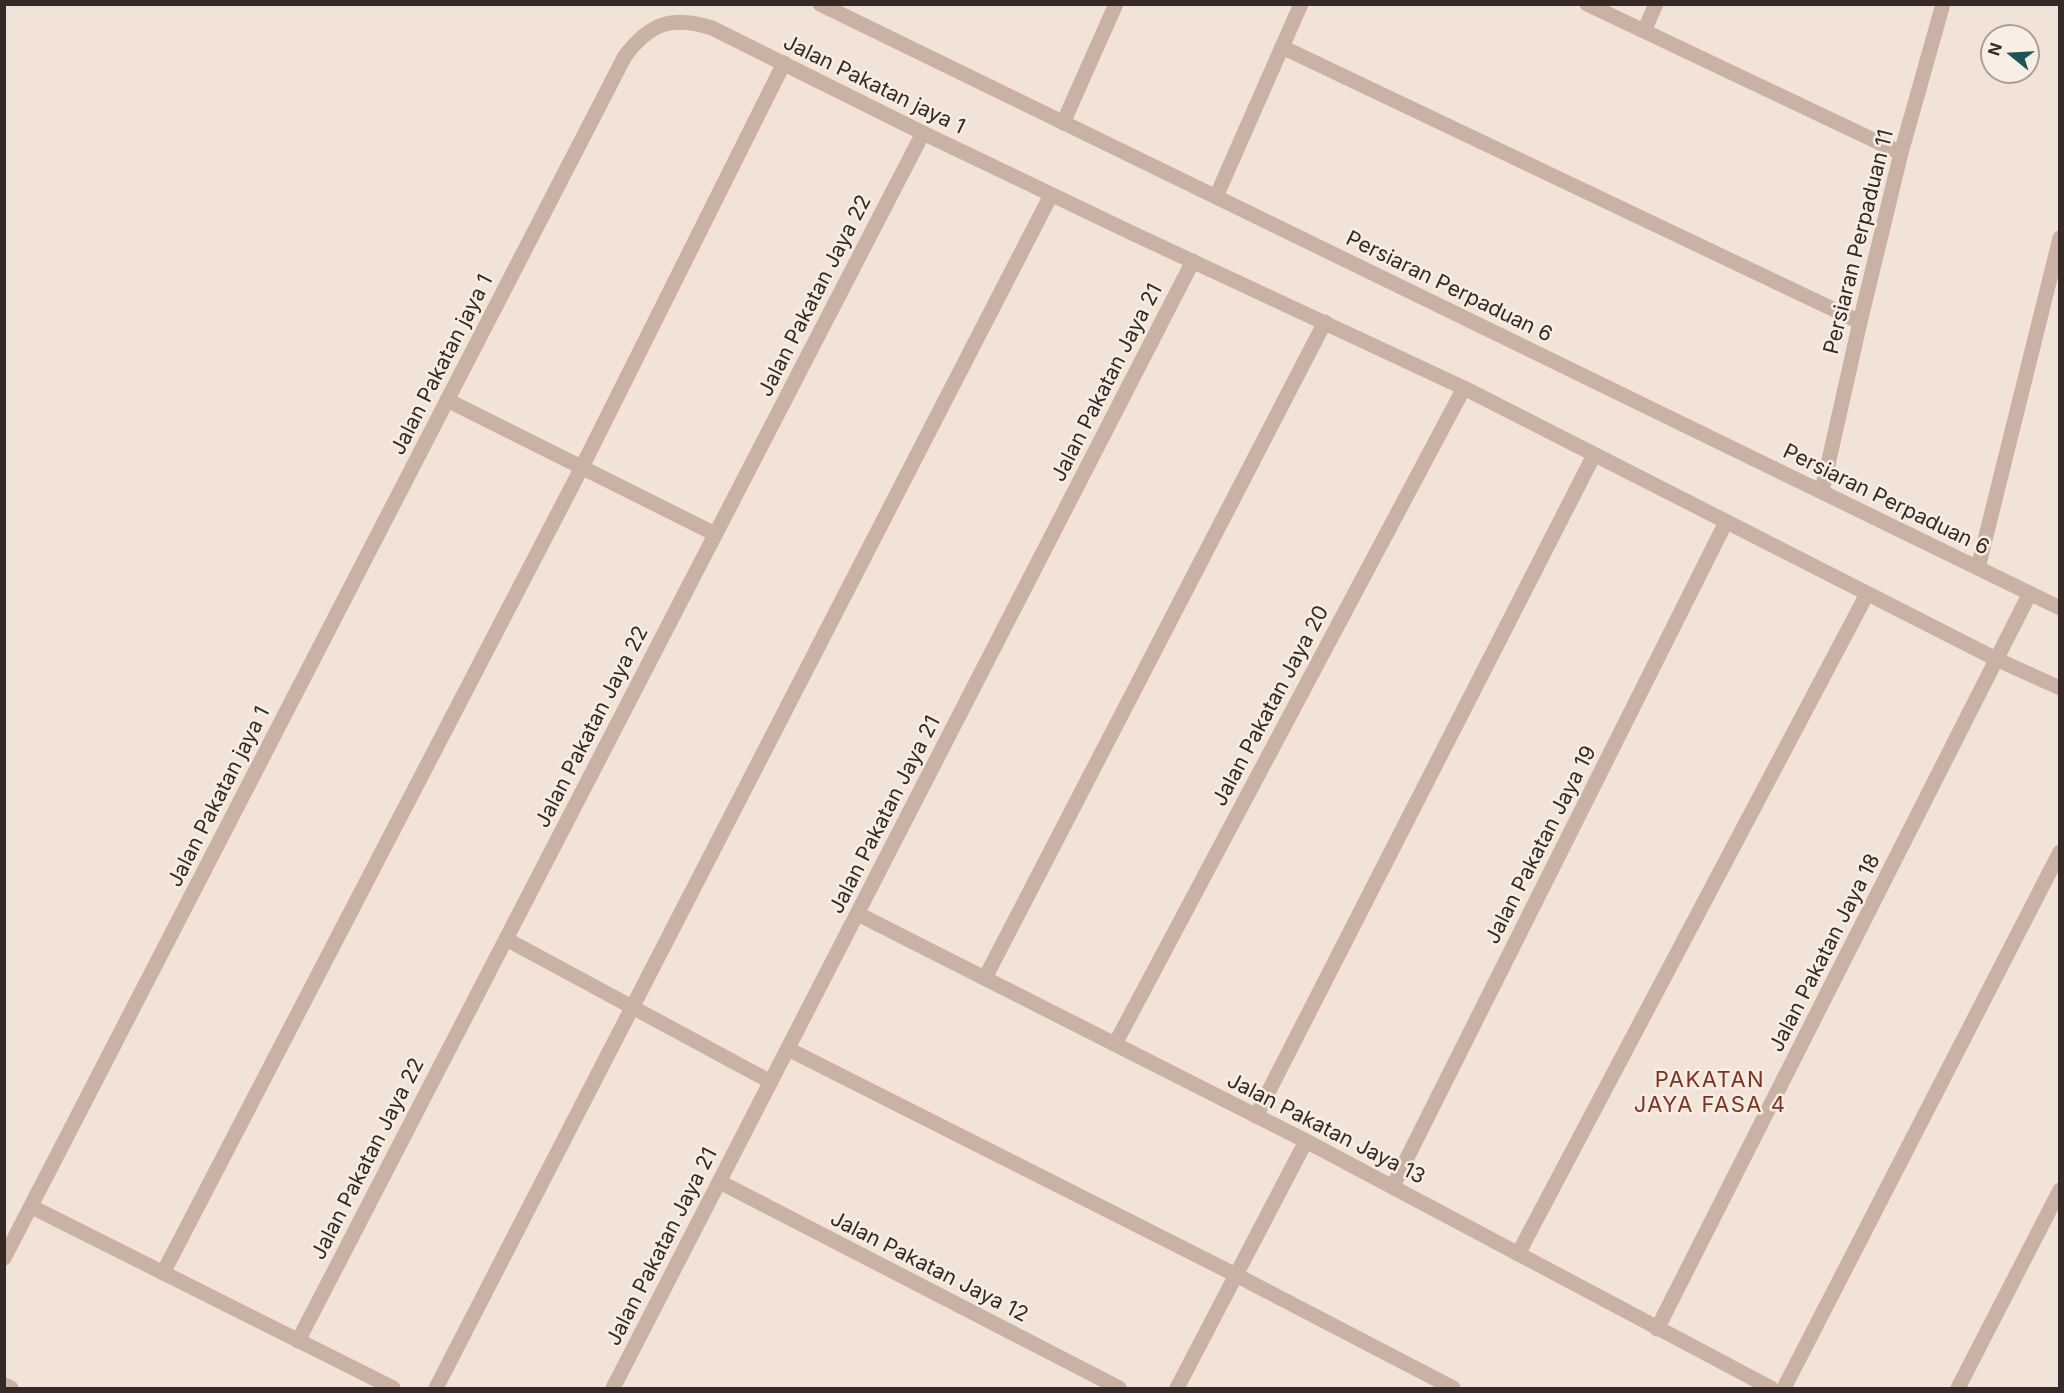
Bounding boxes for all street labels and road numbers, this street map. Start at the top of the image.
street label: Jalan Pakatan jaya 1 [779,30,969,140]
street label: Persiaran Perpaduan 11 [1819,127,1899,357]
street label: Jalan Pakatan Jaya 22 [753,191,877,401]
street label: Persiaran Perpaduan 6 [1342,226,1556,348]
street label: Jalan Pakatan jaya 1 [386,271,498,459]
street label: Jalan Pakatan Jaya 21 [1046,280,1168,486]
street label: Persiaran Perpaduan 6 [1779,439,1993,561]
street label: Jalan Pakatan Jaya 20 [1207,601,1335,811]
street label: Jalan Pakatan Jaya 22 [530,622,654,832]
street label: Jalan Pakatan jaya 1 [163,703,275,891]
street label: Jalan Pakatan Jaya 21 [824,712,946,918]
street label: Jalan Pakatan Jaya 19 [1480,742,1602,948]
street label: Jalan Pakatan Jaya 18 [1764,850,1886,1056]
street label: Jalan Pakatan Jaya 22 [306,1054,430,1264]
street label: Jalan Pakatan Jaya 13 [1223,1068,1429,1190]
street label: Jalan Pakatan Jaya 21 [601,1144,723,1350]
street label: Jalan Pakatan Jaya 12 [826,1206,1032,1328]

